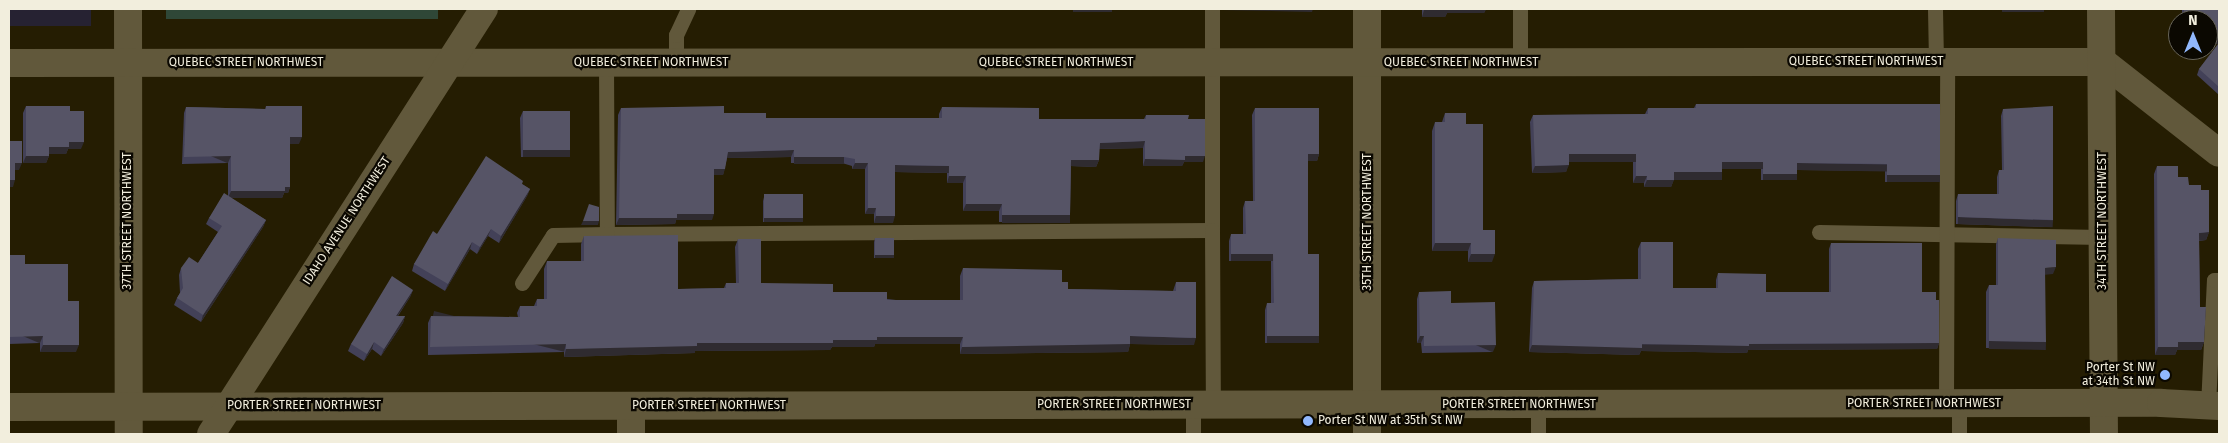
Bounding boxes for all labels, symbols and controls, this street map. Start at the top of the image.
north arrow [2168,10,2218,60]
text: N [2188,12,2198,29]
street label: QUEBEC STREET NORTHWEST [1789,55,1943,69]
street label: QUEBEC STREET NORTHWEST [169,56,323,70]
street label: QUEBEC STREET NORTHWEST [574,56,728,70]
street label: QUEBEC STREET NORTHWEST [979,56,1133,70]
street label: QUEBEC STREET NORTHWEST [1384,56,1538,70]
street label: 37TH STREET NORTHWEST [121,152,135,290]
street label: 34TH STREET NORTHWEST [2096,152,2110,290]
street label: 35TH STREET NORTHWEST [1361,153,1375,291]
street label: IDAHO AVENUE NORTHWEST [300,154,394,288]
place label: Porter St NW at 34th St NW [2082,361,2155,389]
marker: Porter St NW at 34th St NW [2159,369,2171,381]
street label: PORTER STREET NORTHWEST [1847,397,2001,411]
street label: PORTER STREET NORTHWEST [1037,398,1191,412]
street label: PORTER STREET NORTHWEST [1442,398,1596,412]
street label: PORTER STREET NORTHWEST [227,399,381,413]
street label: PORTER STREET NORTHWEST [632,399,786,413]
place label: Porter St NW at 35th St NW [1318,414,1463,428]
marker: Porter St NW at 35th St NW [1302,415,1314,427]

